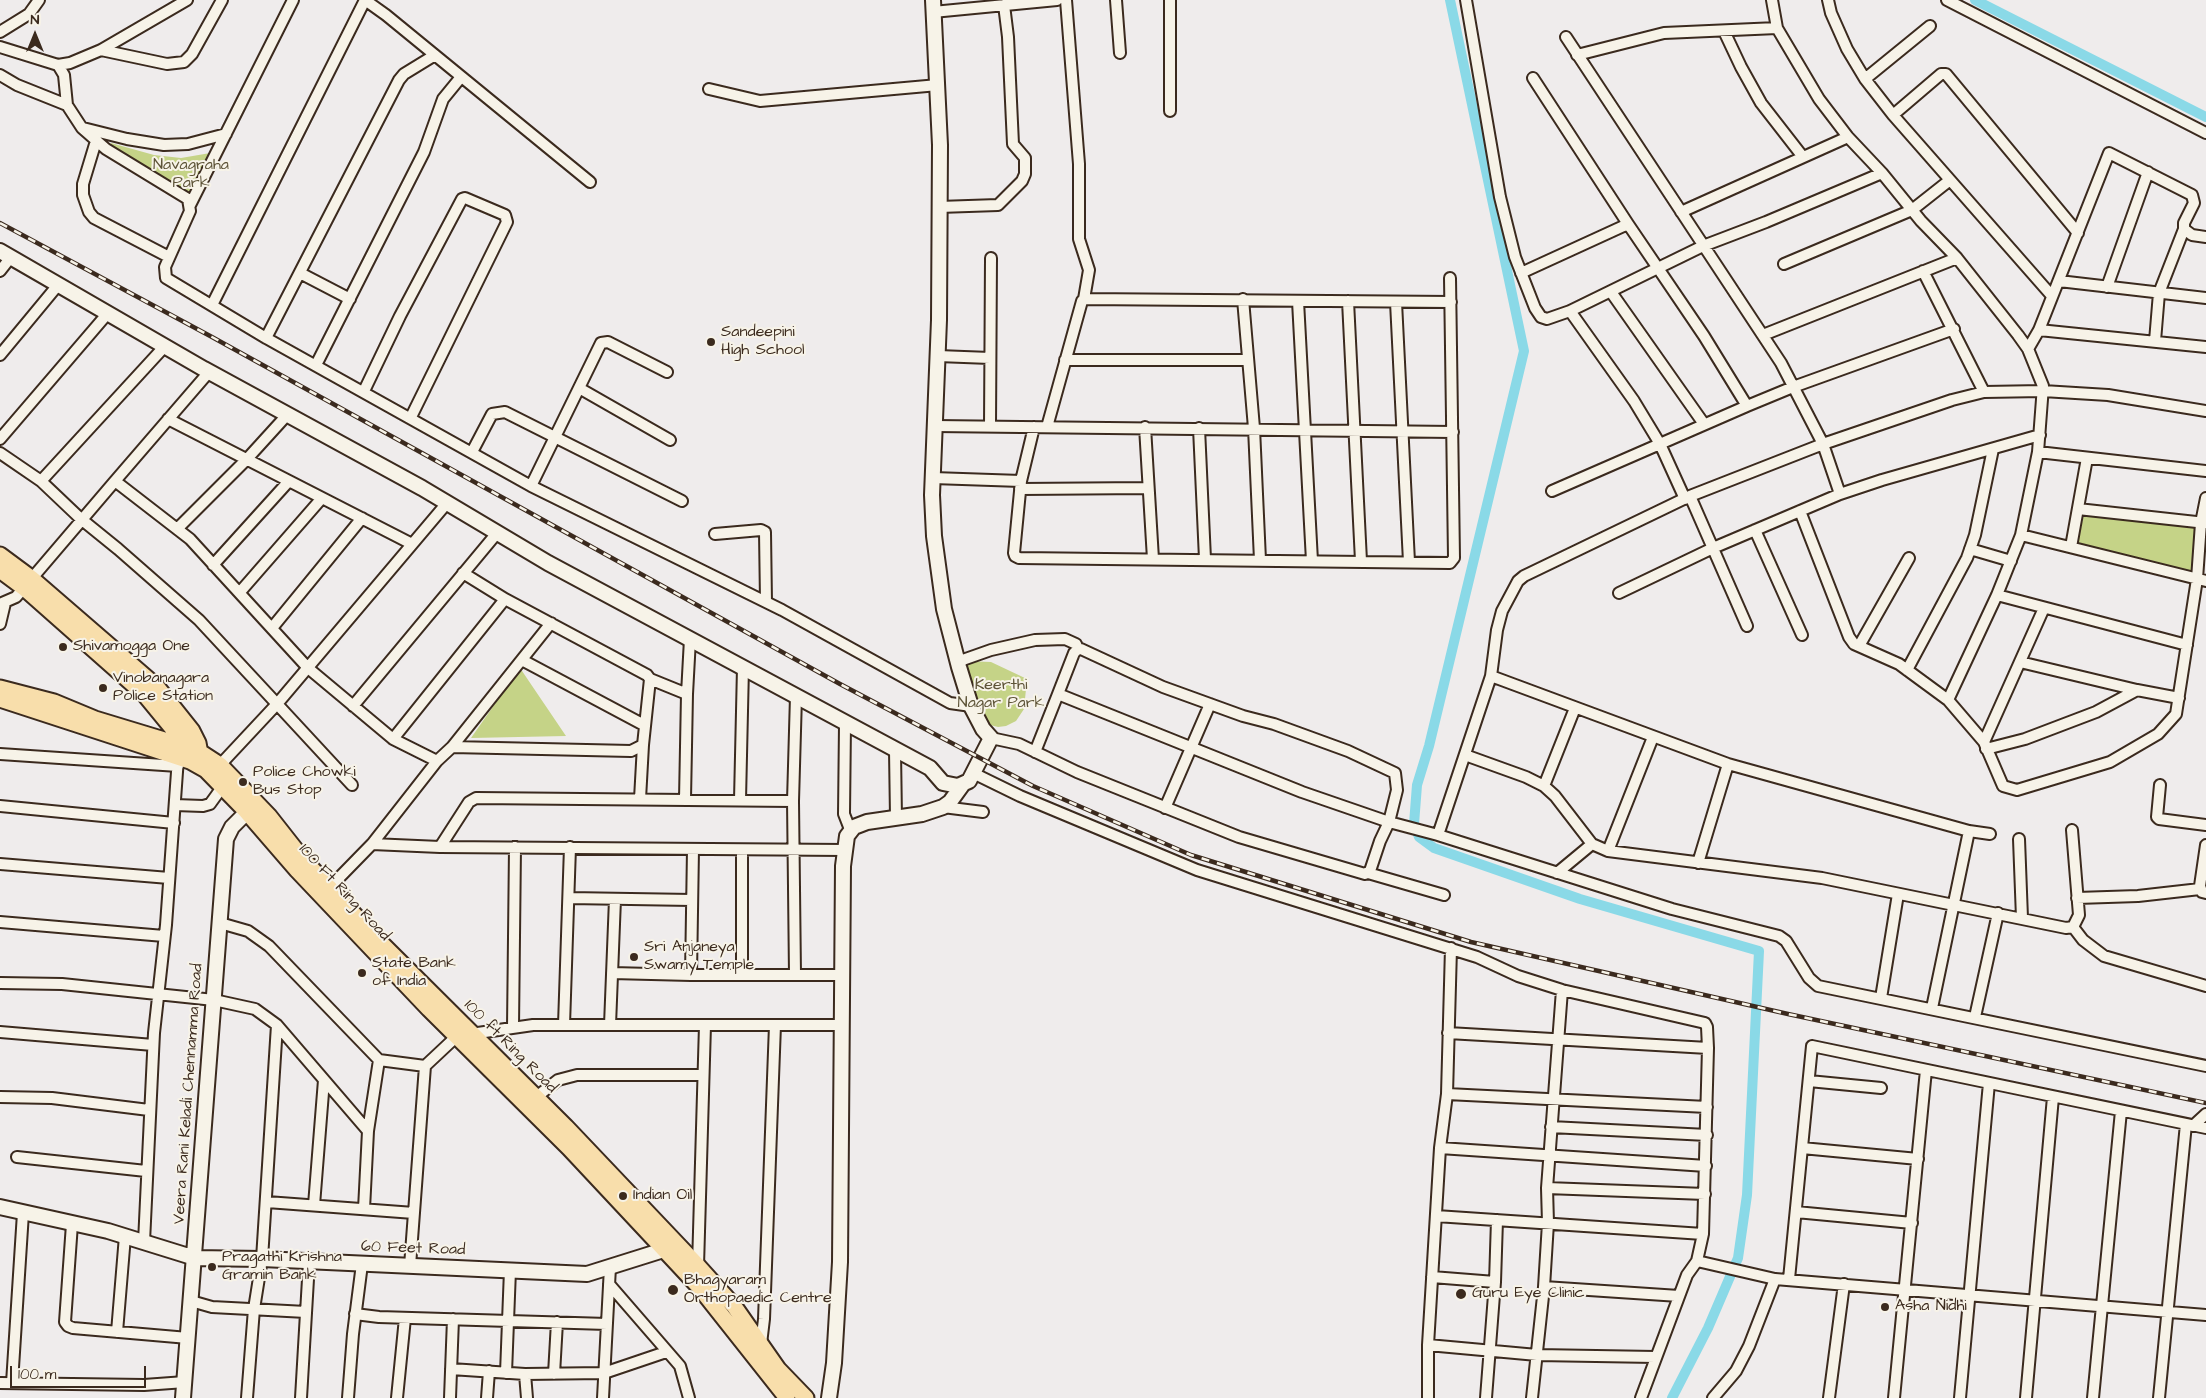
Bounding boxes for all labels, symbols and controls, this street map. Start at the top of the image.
north arrow [10,10,60,60]
text: N [31,10,39,30]
park label: Navagraha Park [153,156,229,194]
place label: Sandeepini High School [721,323,805,361]
marker: Sandeepini High School [705,336,717,348]
place label: Shivamogga One [73,637,190,657]
marker: Shivamogga One [57,641,69,653]
place label: Vinobanagara Police Station [113,669,213,707]
park label: Keerthi Nagar Park [958,676,1044,714]
marker: Vinobanagara Police Station [97,682,109,694]
place label: Police Chowki Bus Stop [253,763,356,801]
marker: Police Chowki Bus Stop [237,776,249,788]
street label: 100 Ft Ring Road [294,840,394,946]
place label: Sri Anjaneya Swamy Temple [644,938,754,976]
marker: Sri Anjaneya Swamy Temple [628,951,640,963]
place label: State Bank of India [372,954,456,992]
street label: Veera Rani Keladi Chennamma Road [170,963,208,1225]
marker: State Bank of India [356,967,368,979]
street label: 100 ft Ring Road [459,996,561,1098]
place label: Indian Oil [633,1186,692,1206]
marker: Indian Oil [617,1190,629,1202]
street label: 60 Feet Road [360,1238,466,1260]
place label: Pragathi Krishna Gramin Bank [222,1248,342,1286]
marker: Pragathi Krishna Gramin Bank [206,1261,218,1273]
place label: Bhagyaram Orthopaedic Centre [684,1271,832,1309]
marker: Bhagyaram Orthopaedic Centre [666,1283,680,1297]
place label: Guru Eye Clinic [1472,1284,1585,1304]
marker: Guru Eye Clinic [1454,1287,1468,1301]
place label: Asha Nidhi [1895,1297,1967,1317]
marker: Asha Nidhi [1879,1301,1891,1313]
scale bar [12,1356,149,1388]
text: 100 m [18,1364,57,1385]

